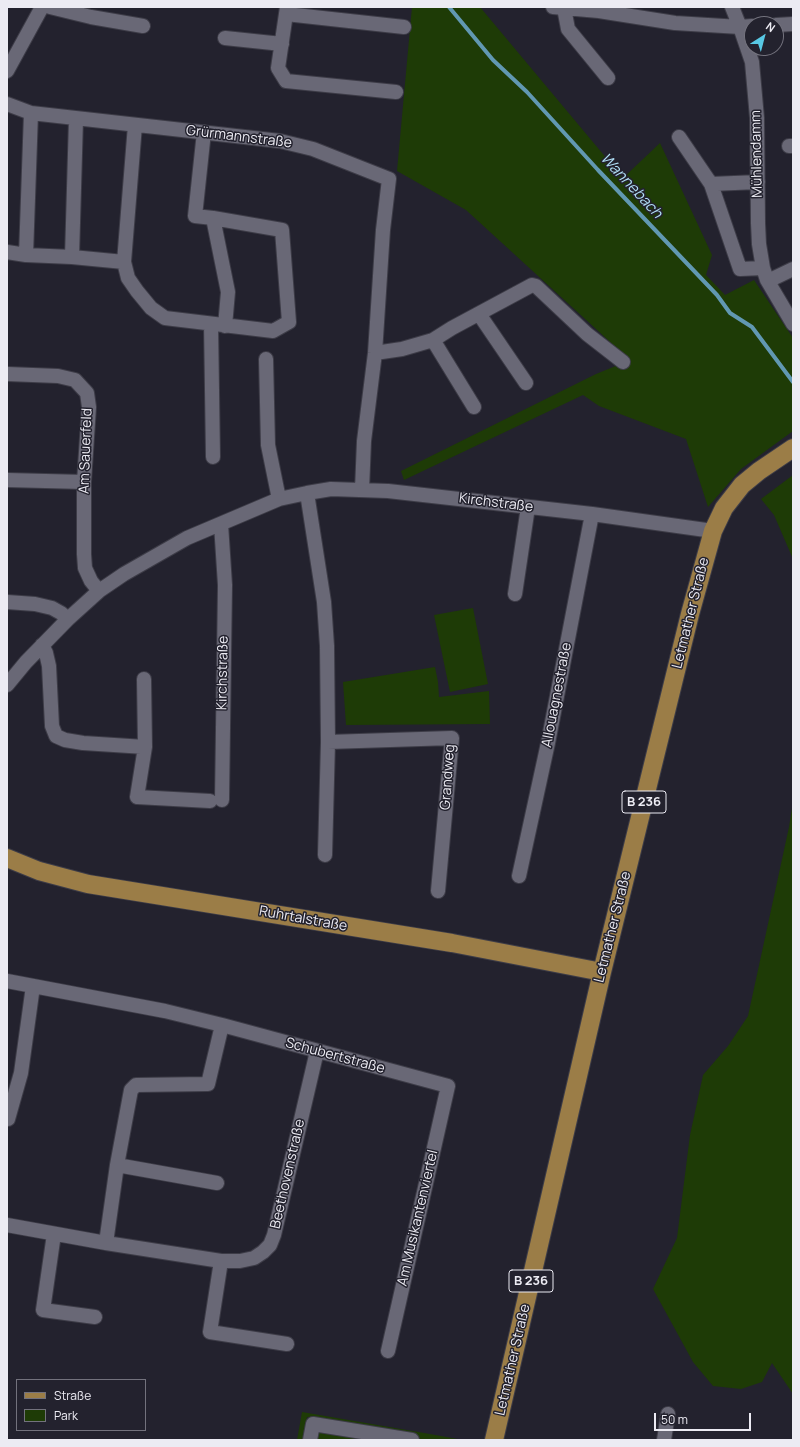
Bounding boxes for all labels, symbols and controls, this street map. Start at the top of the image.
north arrow [744,16,784,56]
text: N [763,18,778,35]
street label: Mühlendamm [748,110,766,198]
street label: Grürmannstraße [185,122,293,152]
water label: Wannebach [596,150,666,222]
street label: Am Sauerfeld [76,408,96,494]
street label: Kirchstraße [458,490,534,516]
street label: Letmather Straße [669,556,713,670]
street label: Kirchstraße [214,636,232,710]
street label: Allouagnestraße [539,641,575,749]
street label: Grandweg [437,744,459,810]
road number: B 236 [622,791,666,813]
street label: Letmather Straße [591,870,635,984]
street label: Ruhrtalstraße [258,903,348,935]
street label: Schubertstraße [283,1035,387,1077]
street label: Beethovenstraße [267,1118,309,1230]
street label: Am Musikantenviertel [394,1148,442,1288]
road number: B 236 [509,1270,553,1292]
street label: Letmather Straße [492,1303,534,1417]
legend [16,1379,146,1431]
text: Straße [54,1387,91,1404]
scale bar [656,1405,753,1431]
text: Park [54,1407,78,1424]
text: 50 m [661,1411,688,1428]

